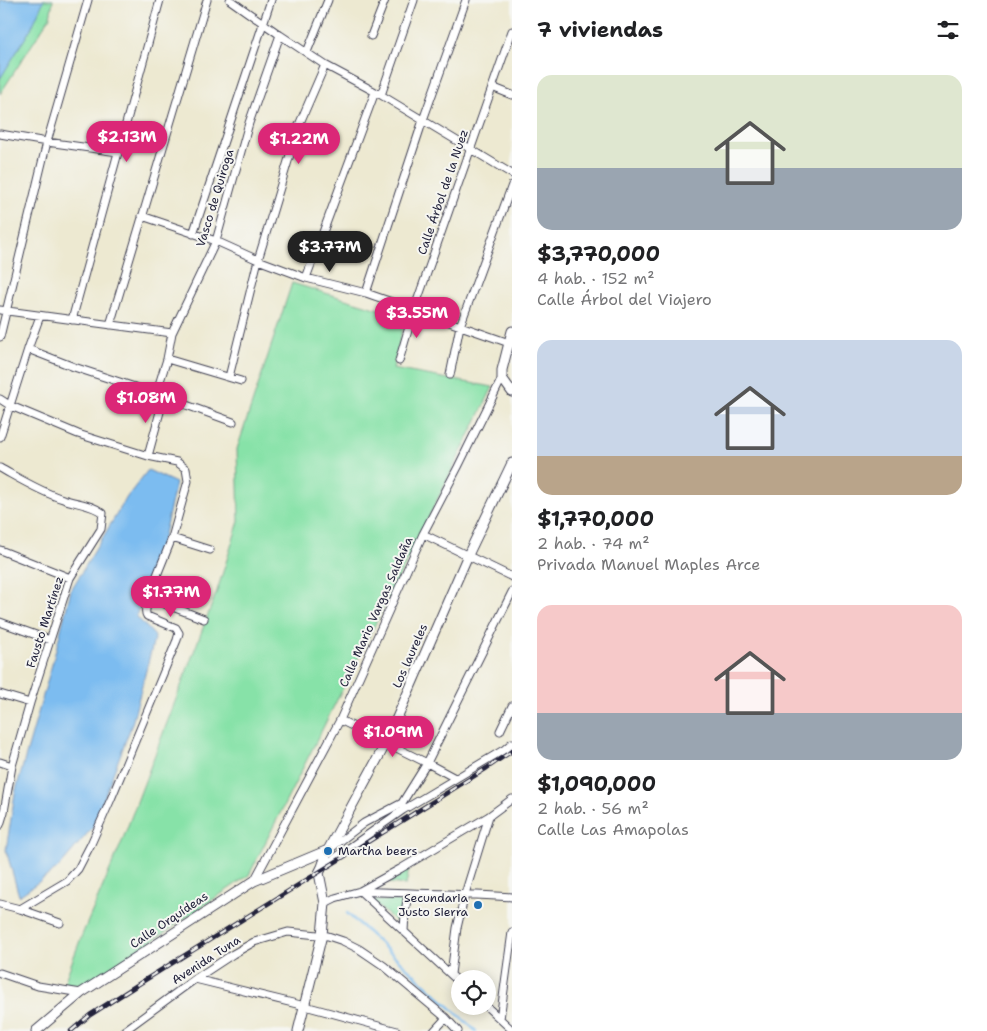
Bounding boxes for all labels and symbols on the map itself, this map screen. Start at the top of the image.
pin: $2.13M [86,120,168,163]
pin: $1.22M [258,122,340,165]
street label: Calle Árbol de la Nuez [414,127,472,257]
street label: Vasco de Quiroga [192,147,238,249]
pin: $3.77M [289,230,371,273]
pin: $3.55M [376,296,458,339]
pin: $1.08M [105,382,187,424]
street label: Calle Mario Vargas Saldaña [336,534,417,690]
street label: Fausto Martínez [23,574,67,670]
pin: $1.77M [130,576,212,618]
street label: Los laureles [389,621,431,691]
pin: $1.09M [352,716,434,758]
place label: Martha beers [338,843,417,859]
marker: Martha beers [322,845,334,857]
street label: Calle Orquídeas [127,888,211,952]
place label: Secundaria Justo Sierra [398,890,469,920]
marker: Secundaria Justo Sierra [472,899,484,911]
street label: Avenida Tuna [169,932,244,988]

